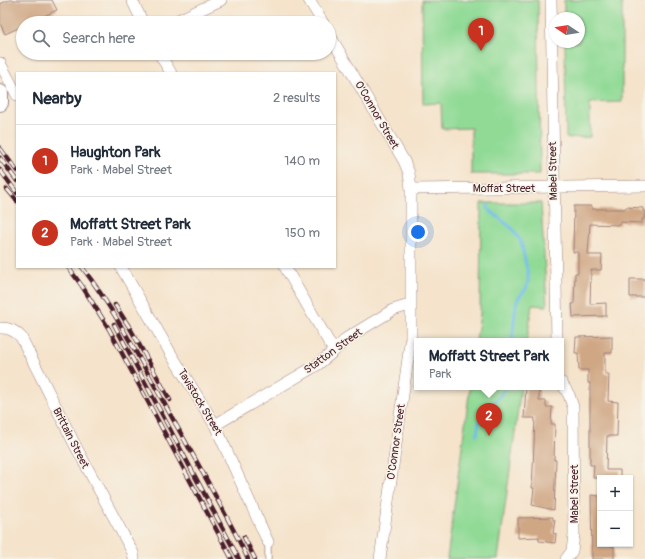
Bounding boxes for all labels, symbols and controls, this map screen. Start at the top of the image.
north arrow [549,12,585,48]
search box [16,16,336,60]
pin: 1 [468,18,494,51]
icon: search [30,27,52,49]
text: Search here [62,29,135,48]
street label: O'Connor Street [352,79,402,152]
text: Nearby [32,88,81,109]
text: 2 results [273,90,320,106]
street label: Mabel Street [546,141,560,200]
text: Haughton Park [70,143,160,162]
text: 1 [42,153,48,169]
text: 140 m [284,153,320,169]
text: Park · Mabel Street [70,162,172,178]
street label: Moffat Street [473,182,536,195]
text: Moffatt Street Park [70,215,191,234]
your location [408,222,428,242]
text: 2 [41,225,49,241]
text: 150 m [285,225,320,241]
text: Park · Mabel Street [70,234,172,250]
street label: Statton Street [301,325,365,376]
popup [414,338,564,390]
text: Moffatt Street Park [429,347,549,366]
street label: Tavistock Street [175,366,225,438]
text: Park [429,366,451,382]
street label: O'Connor Street [384,403,408,481]
pin: 2 [476,403,502,436]
street label: Brittain Street [50,405,92,471]
street label: Mabel Street [568,464,581,523]
map controls [597,475,633,547]
button: + [597,475,633,511]
button: − [597,511,633,547]

